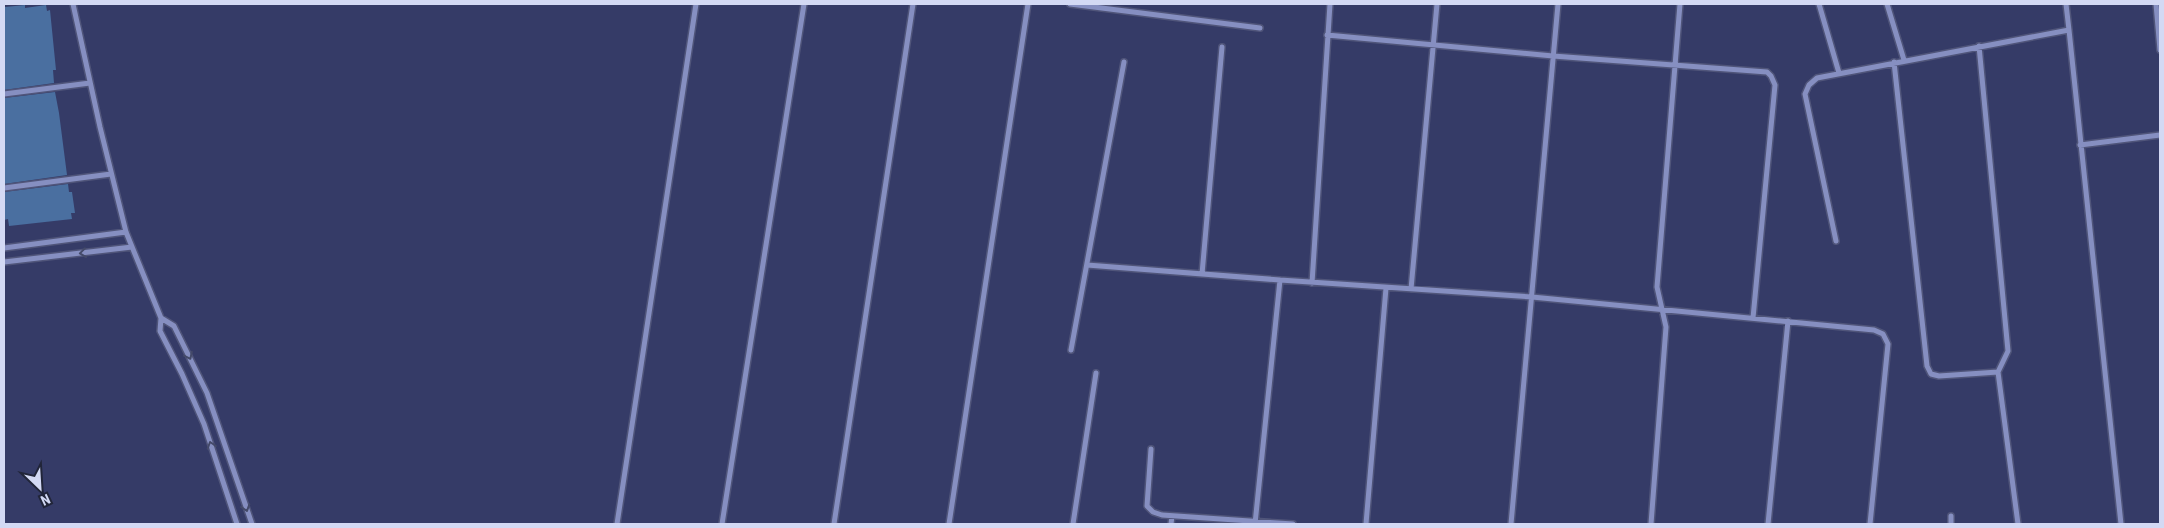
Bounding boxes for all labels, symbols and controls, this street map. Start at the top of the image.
one-way arrow [79,247,87,258]
one-way arrow [182,351,193,360]
one-way arrow [206,441,216,449]
north arrow [15,463,65,513]
text: N [38,491,53,509]
one-way arrow [240,503,250,511]

